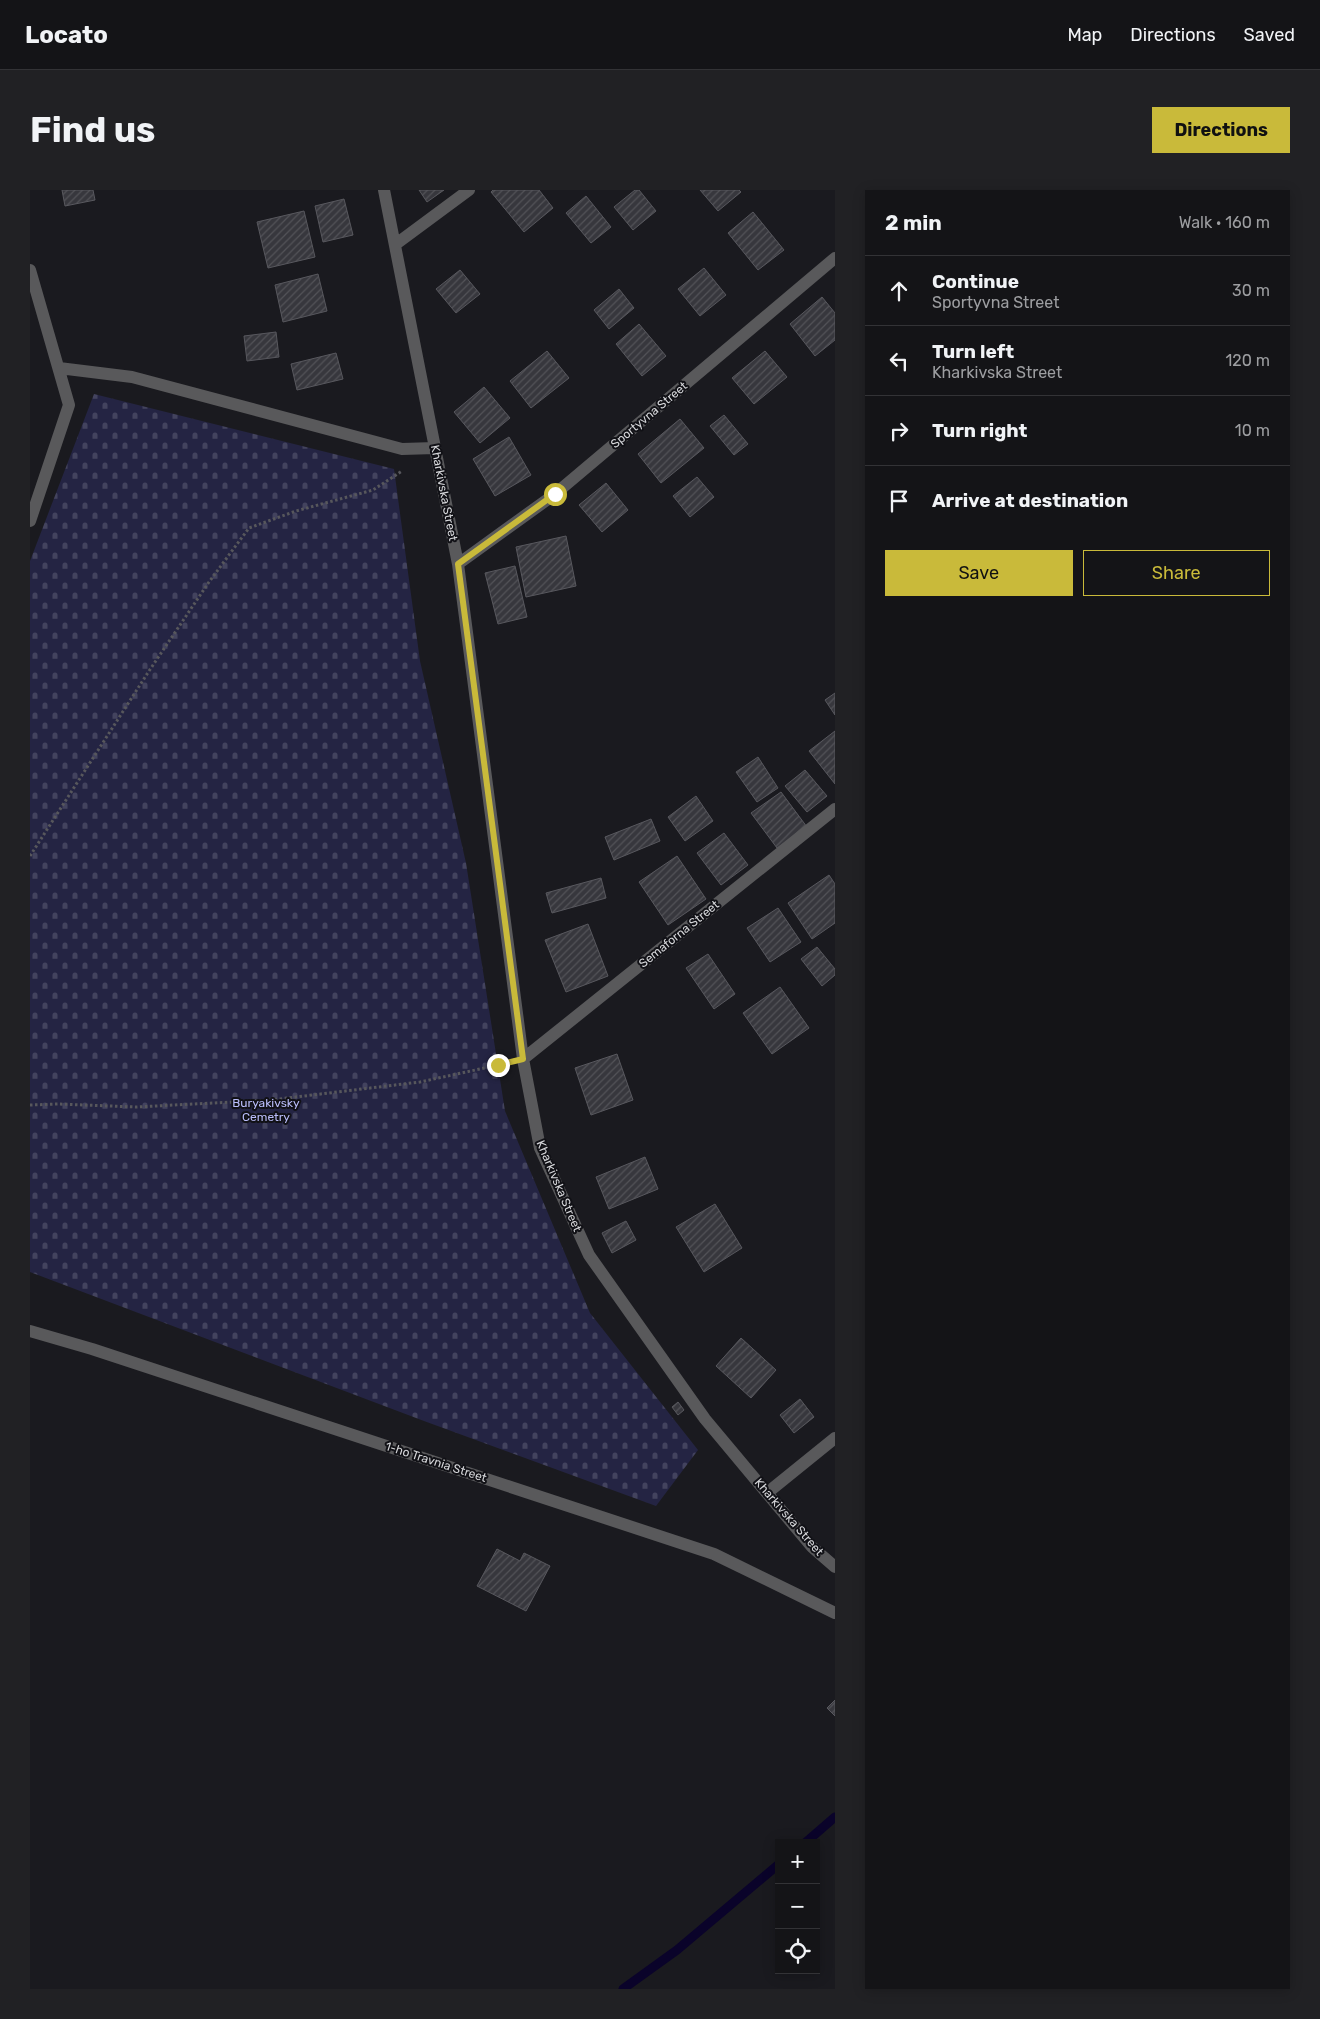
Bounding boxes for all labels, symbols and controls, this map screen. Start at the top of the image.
text: Locato [25,21,108,49]
text: Map [1067,24,1102,46]
text: Directions [1130,24,1216,46]
text: Saved [1244,24,1295,46]
button: Directions [1152,107,1290,153]
text: Find us [30,109,155,151]
text: 2 min [885,210,942,235]
text: Walk · 160 m [1179,213,1270,232]
text: Continue [932,270,1019,293]
icon: ahead [885,277,913,305]
text: 30 m [1232,281,1270,300]
text: Sportyvna Street [932,293,1059,312]
text: Turn left [932,340,1014,363]
icon: left [885,347,913,375]
text: 120 m [1225,351,1270,370]
text: Kharkivska Street [932,363,1062,382]
street label: Sportyvna Street [608,379,690,451]
icon: right [885,417,913,445]
text: Turn right [932,419,1027,442]
text: 10 m [1235,421,1270,440]
street label: Kharkivska Street [428,444,460,543]
route start [544,483,567,506]
icon: arrive [885,487,913,515]
text: Arrive at destination [932,489,1128,512]
button: Save [885,550,1073,596]
button: Share [1083,550,1270,596]
street label: Semaforna Street [636,897,722,971]
route end [487,1054,510,1077]
park label: Buryakivsky Cemetry [232,1096,300,1124]
street label: Kharkivska Street [533,1138,585,1234]
street label: 1-ho Travnia Street [384,1439,489,1485]
street label: Kharkivska Street [752,1476,827,1559]
map controls [775,1839,820,1974]
button: + [775,1839,820,1884]
button: − [775,1884,820,1929]
button: locate [775,1929,820,1974]

